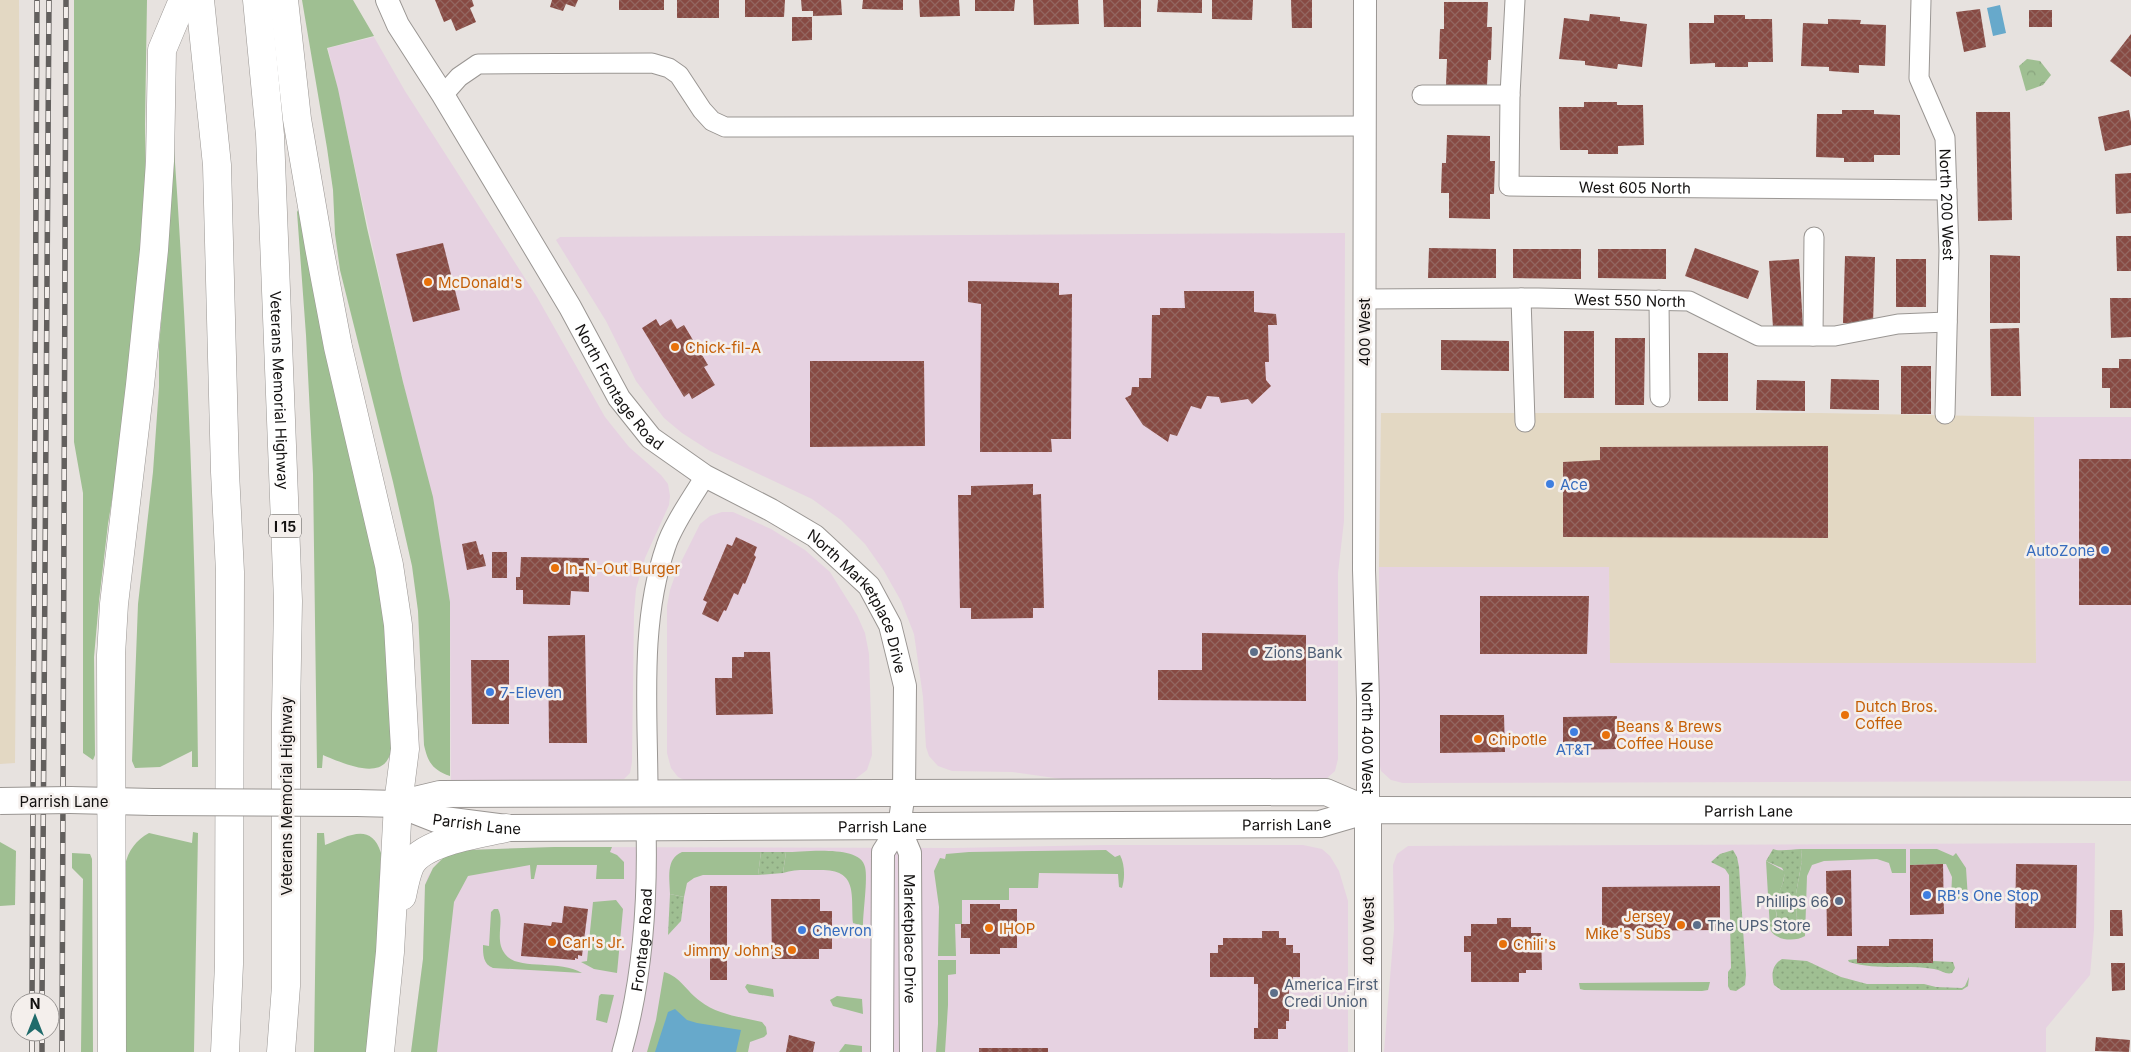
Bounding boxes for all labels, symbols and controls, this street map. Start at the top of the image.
street label: North 200 West [1936,148,1959,261]
street label: West 605 North [1579,177,1691,197]
place label: McDonald's [438,273,523,292]
marker: McDonald's [422,276,434,288]
street label: West 550 North [1574,289,1686,310]
street label: Veterans Memorial Highway [267,290,293,491]
street label: 400 West [1355,298,1374,366]
street label: North Frontage Road [571,321,668,454]
place label: Chick-fil-A [685,338,761,357]
marker: Chick-fil-A [669,341,681,353]
place label: Ace [1560,475,1588,494]
marker: Ace [1544,478,1556,490]
road number: I 15 [269,514,301,538]
street label: North Marketplace Drive [805,525,911,675]
place label: AutoZone [2026,541,2095,560]
marker: AutoZone [2099,544,2111,556]
place label: In-N-Out Burger [565,559,680,578]
marker: In-N-Out Burger [549,562,561,574]
place label: Zions Bank [1264,643,1343,662]
marker: Zions Bank [1248,646,1260,658]
street label: North 400 West [1358,681,1378,794]
place label: 7-Eleven [500,683,562,702]
marker: 7-Eleven [484,686,496,698]
street label: Veterans Memorial Highway [277,696,296,895]
place label: Dutch Bros. Coffee [1855,697,1938,733]
marker: Dutch Bros. Coffee [1839,709,1851,721]
place label: Beans & Brews Coffee House [1616,717,1722,753]
marker: AT&T [1568,726,1580,738]
marker: Beans & Brews Coffee House [1600,729,1612,741]
place label: Chipotle [1488,730,1547,749]
marker: Chipotle [1472,733,1484,745]
place label: AT&T [1556,740,1592,759]
street label: Parrish Lane [20,792,108,811]
street label: Parrish Lane [1704,801,1793,820]
street label: Parrish Lane [431,809,521,838]
street label: Parrish Lane [1242,812,1333,834]
street label: Parrish Lane [838,816,927,836]
street label: Marketplace Drive [901,874,920,1004]
place label: RB's One Stop [1937,886,2039,905]
street label: Frontage Road [626,888,655,993]
marker: RB's One Stop [1921,889,1933,901]
place label: Phillips 66 [1756,892,1829,911]
marker: Phillips 66 [1833,895,1845,907]
street label: 400 West [1359,897,1378,965]
place label: Jersey Mike's Subs [1585,907,1672,943]
place label: The UPS Store [1707,916,1811,935]
place label: IHOP [999,919,1035,938]
marker: Jersey Mike's Subs [1675,919,1687,931]
marker: The UPS Store [1691,919,1703,931]
place label: Chevron [812,921,872,940]
marker: IHOP [983,922,995,934]
marker: Chevron [796,924,808,936]
place label: Carl's Jr. [562,933,625,952]
place label: Chili's [1513,935,1556,954]
marker: Carl's Jr. [546,936,558,948]
marker: Chili's [1497,938,1509,950]
place label: Jimmy John's [683,941,782,960]
marker: Jimmy John's [786,944,798,956]
place label: America First Credi Union [1284,975,1378,1011]
marker: America First Credi Union [1268,987,1280,999]
north arrow [10,992,60,1042]
text: N [30,995,40,1012]

